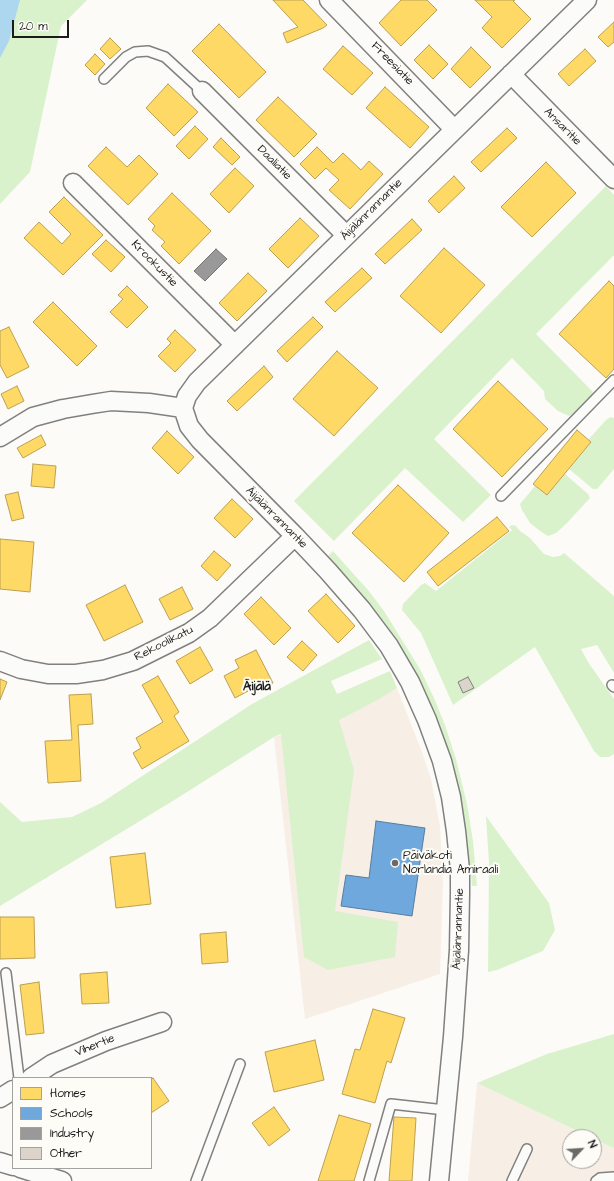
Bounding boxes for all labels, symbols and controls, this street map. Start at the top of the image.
scale bar [14,12,71,38]
text: 20 m [19,18,48,35]
street label: Freesiatie [368,39,416,89]
street label: Ansaritie [540,105,584,149]
street label: Daaliatie [254,143,294,183]
street label: Äijälänrannantie [338,176,406,244]
street label: Krookustie [128,238,180,290]
street label: Äijälänrannantie [242,484,310,552]
street label: Rekoolikatu [132,623,196,665]
district label: Äijälä [243,679,271,695]
place label: Päiväkoti Norlandia Amiraali [403,849,498,877]
marker: Päiväkoti Norlandia Amiraali [390,858,400,868]
street label: Äijälänrannantie [450,888,468,970]
street label: Vihertie [73,1032,117,1060]
legend [12,1077,152,1169]
text: Homes [50,1085,86,1102]
text: Schools [50,1105,93,1122]
text: Industry [50,1125,94,1142]
north arrow [562,1129,602,1169]
text: N [584,1138,601,1150]
text: Other [50,1145,82,1162]

